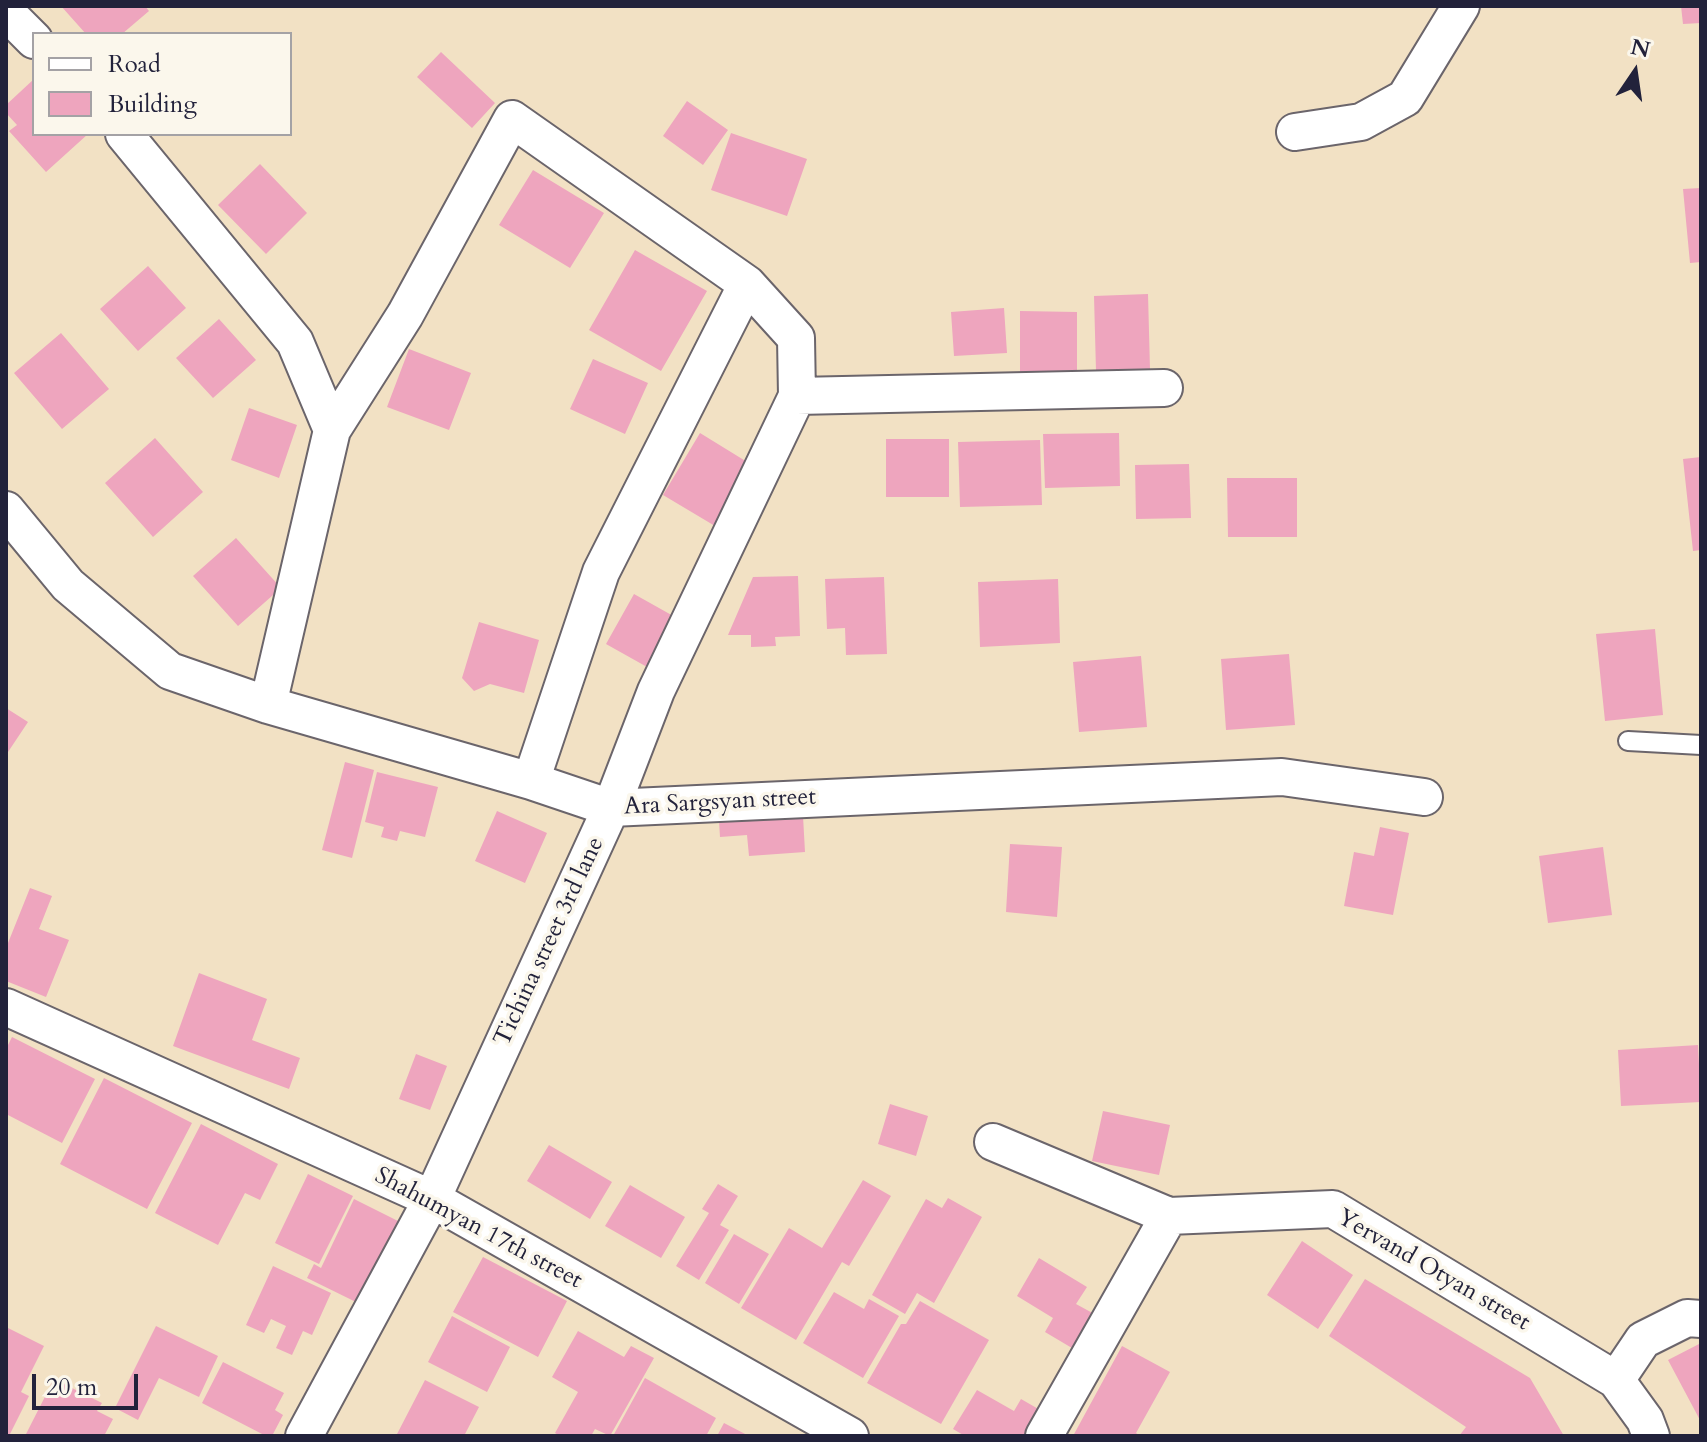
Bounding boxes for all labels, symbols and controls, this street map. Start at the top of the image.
legend [32,32,292,136]
north arrow [1595,32,1675,112]
text: N [1628,32,1653,65]
text: Road [108,48,161,81]
text: Building [108,88,197,121]
street label: Ara Sargsyan street [623,784,817,822]
street label: Tichina street 3rd lane [489,833,611,1051]
street label: Shahumyan 17th street [369,1162,587,1296]
street label: Yervand Otyan street [1331,1204,1535,1338]
scale bar [36,1358,142,1408]
text: 20 m [46,1371,97,1404]

